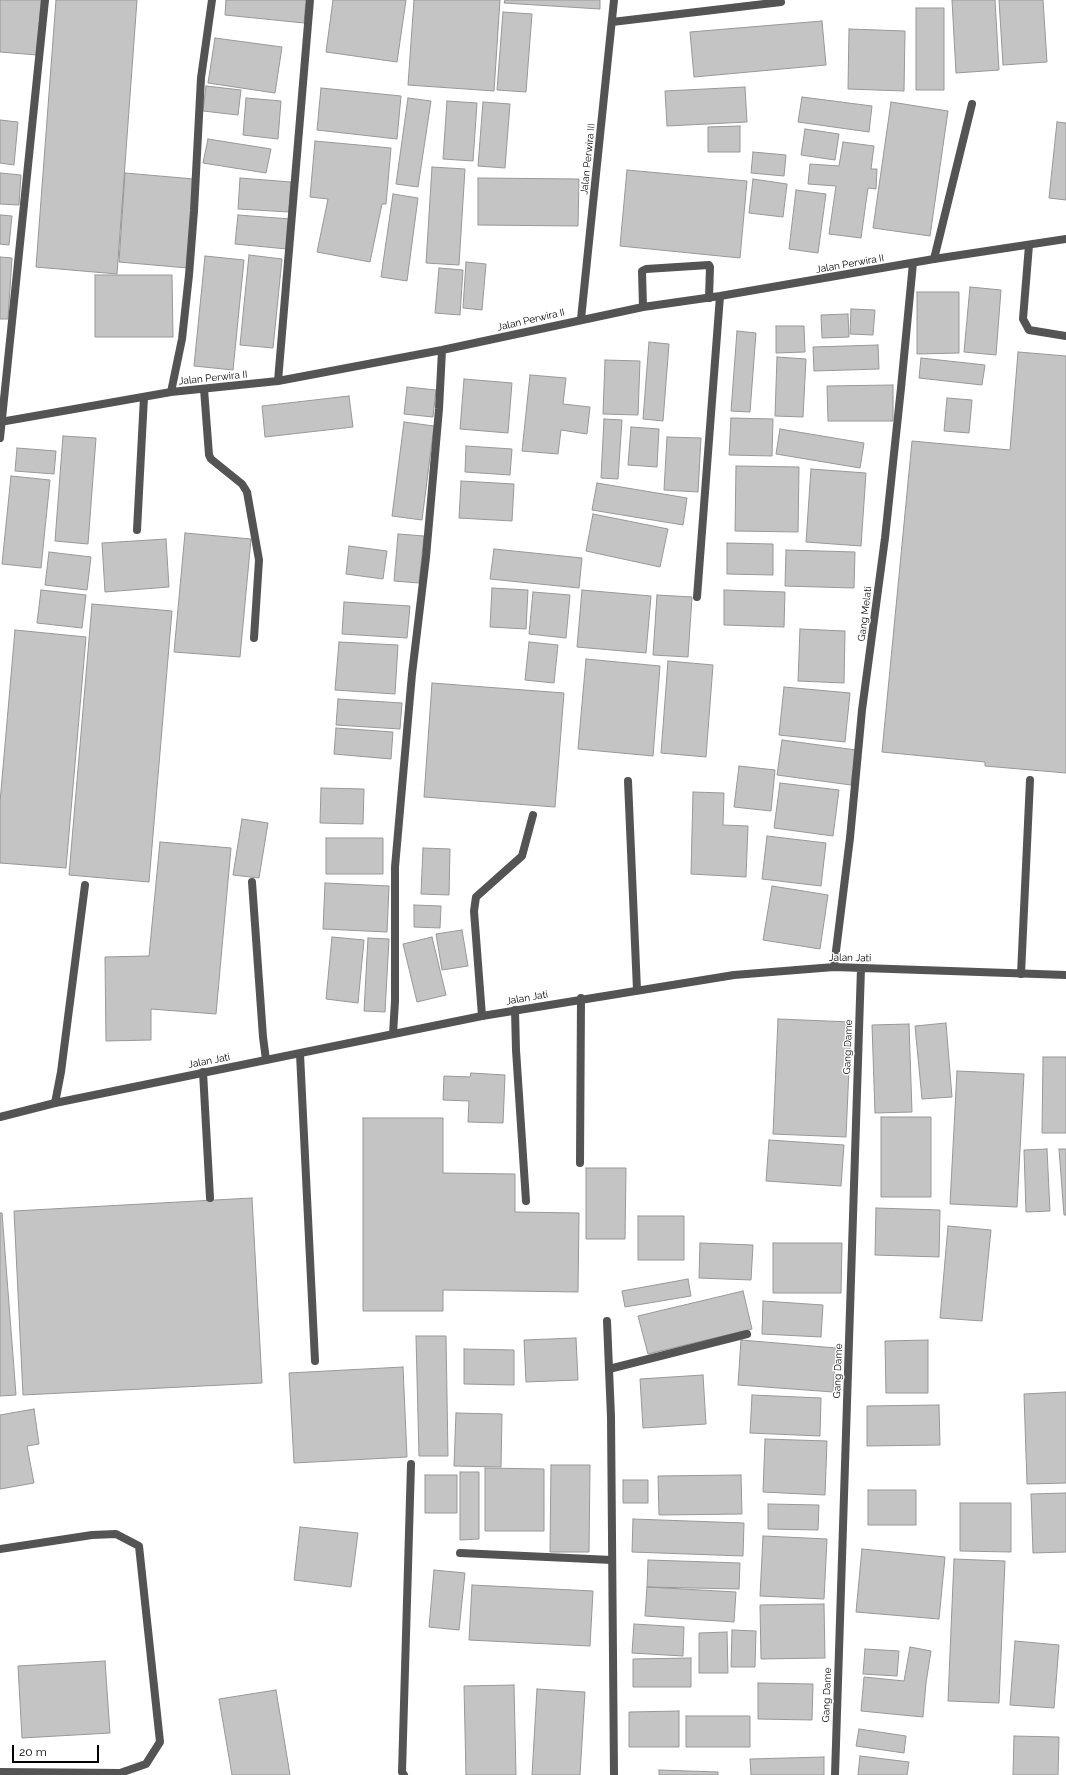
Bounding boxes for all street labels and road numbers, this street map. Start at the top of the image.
street label: Jalan Perwira III [578,123,598,195]
street label: Jalan Perwira II [815,252,885,276]
street label: Jalan Perwira II [496,306,566,334]
street label: Jalan Perwira II [178,368,248,388]
street label: Gang Melati [856,586,874,642]
street label: Jalan Jati [829,952,871,964]
street label: Jalan Jati [505,988,549,1008]
street label: Gang Dame [841,1019,855,1075]
street label: Jalan Jati [187,1051,231,1071]
street label: Gang Dame [831,1343,845,1399]
street label: Gang Dame [820,1667,834,1723]

